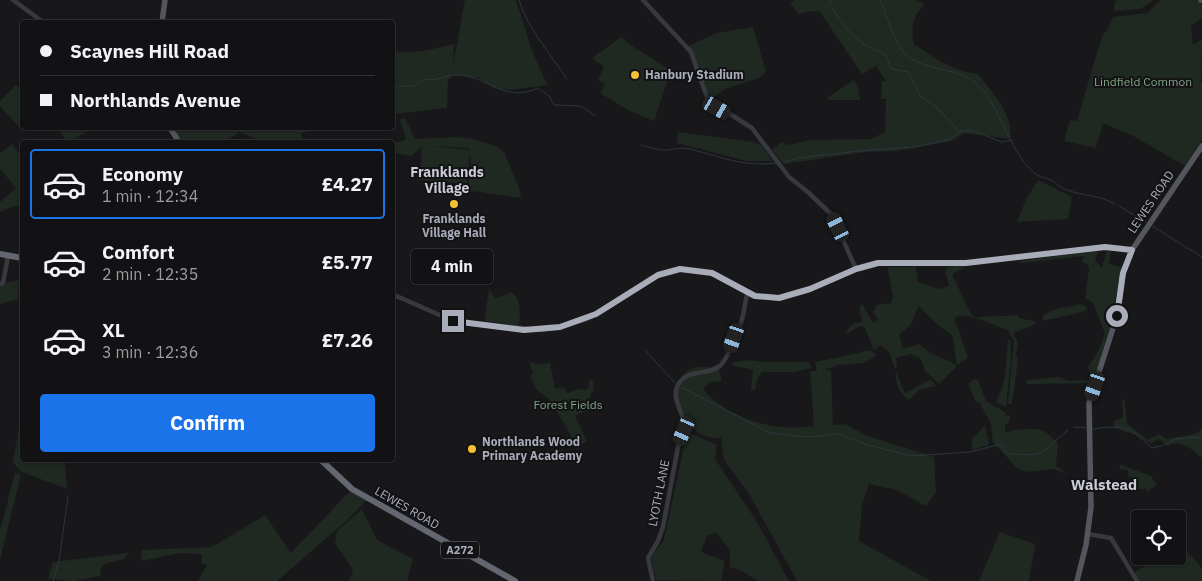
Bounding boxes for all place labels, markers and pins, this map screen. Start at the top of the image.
place label: Hanbury Stadium [645,67,744,82]
marker: Hanbury Stadium [629,69,641,81]
marker: Franklands Village Hall [448,198,460,210]
place label: Franklands Village Hall [422,211,486,240]
place label: Northlands Wood Primary Academy [482,434,583,463]
marker: Northlands Wood Primary Academy [466,443,478,455]

